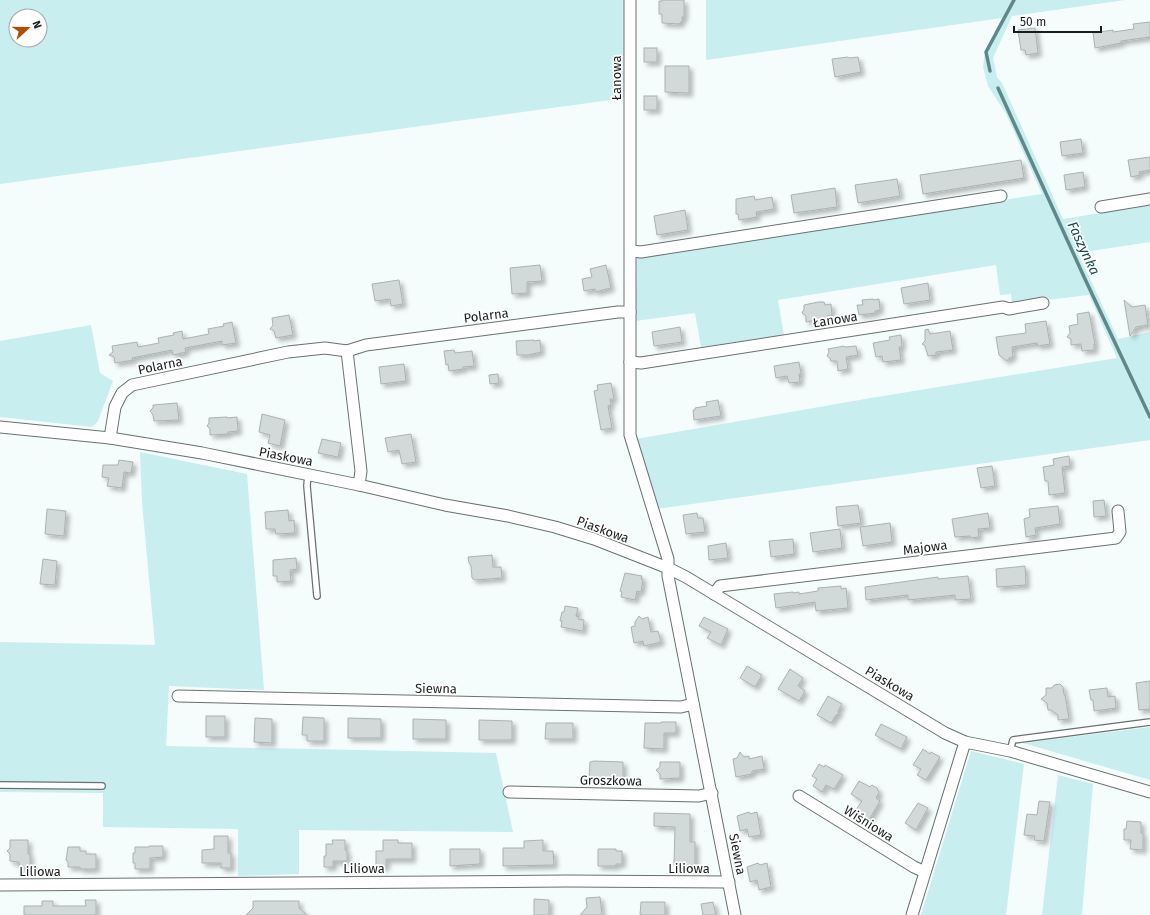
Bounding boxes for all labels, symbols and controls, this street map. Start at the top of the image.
north arrow [8,8,48,48]
scale bar [1014,8,1101,34]
text: 50 m [1020,15,1046,29]
text: N [29,19,44,30]
street label: Łanowa [609,55,624,101]
water label: Faszynka [1064,219,1103,278]
street label: Polarna [463,305,509,326]
street label: Łanowa [812,309,859,330]
street label: Polarna [136,353,184,378]
street label: Piaskowa [258,444,314,469]
street label: Piaskowa [575,513,631,546]
street label: Majowa [902,537,948,558]
street label: Piaskowa [862,663,917,704]
street label: Siewna [415,681,457,696]
street label: Groszkowa [580,772,642,789]
street label: Wiśniowa [841,802,896,845]
street label: Siewna [726,832,749,876]
street label: Liliowa [343,861,385,876]
street label: Liliowa [668,861,710,876]
street label: Liliowa [19,864,61,879]

